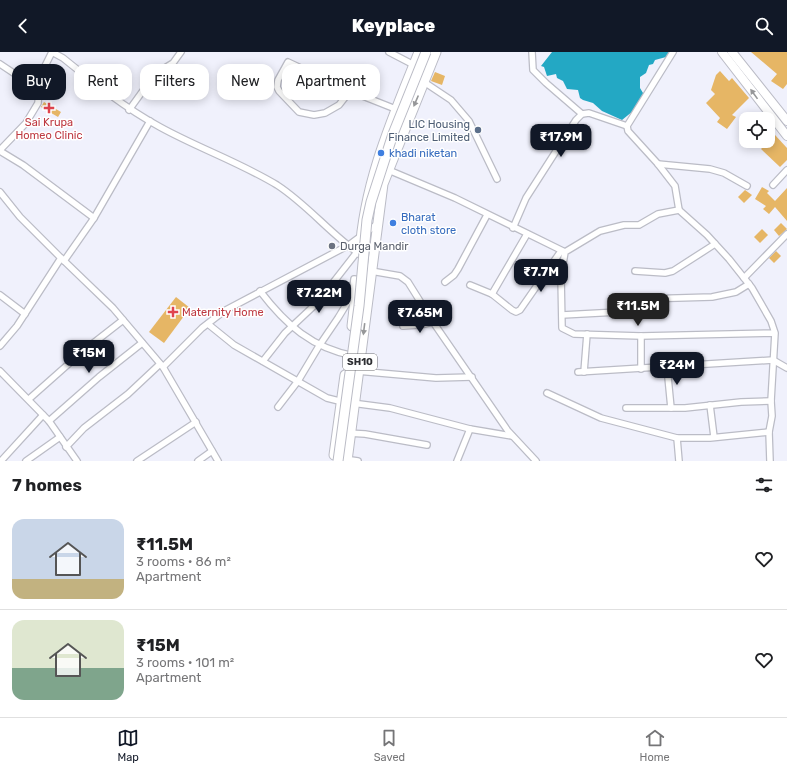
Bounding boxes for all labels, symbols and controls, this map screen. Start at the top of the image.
icon: back [12,15,34,37]
text: Keyplace [352,15,435,37]
icon: search [753,15,775,37]
chip: Buy [12,64,66,100]
chip: Rent [74,64,132,100]
chip: Filters [140,64,209,100]
chip: New [217,64,274,100]
chip: Apartment [282,64,380,100]
one-way arrow [750,89,758,99]
one-way arrow [413,96,419,108]
marker: Sai Krupa Homeo Clinic [43,102,55,114]
map controls [739,112,775,148]
button: locate [739,112,775,148]
place label: Sai Krupa Homeo Clinic [15,116,83,142]
place label: LIC Housing Finance Limited [388,118,470,144]
pin: ₹17.9M [528,124,594,158]
marker: LIC Housing Finance Limited [473,125,483,135]
text: ₹17.9M [539,129,583,144]
place label: khadi niketan [389,147,457,160]
marker: khadi niketan [376,148,386,158]
place label: Bharat cloth store [401,211,456,237]
marker: Bharat cloth store [388,218,398,228]
place label: Durga Mandir [340,240,409,253]
marker: Durga Mandir [327,241,337,251]
pin: ₹7.7M [513,259,569,293]
text: ₹7.7M [523,264,559,279]
pin: ₹7.22M [286,280,352,314]
text: ₹7.22M [296,285,342,300]
pin: ₹11.5M [605,293,671,327]
text: ₹11.5M [616,298,660,313]
pin: ₹7.65M [387,300,453,334]
text: ₹7.65M [397,305,443,320]
marker: Maternity Home [167,306,179,318]
place label: Maternity Home [182,306,264,319]
one-way arrow [361,323,367,335]
pin: ₹15M [65,340,113,374]
text: ₹15M [72,345,106,360]
pin: ₹24M [653,352,701,386]
road number: SH10 [343,354,377,370]
text: ₹24M [659,357,695,372]
icon: filters [753,474,775,496]
text: 7 homes [12,475,82,495]
text: ₹11.5M [136,534,193,554]
icon: home [44,535,92,583]
icon: heart [753,548,775,570]
text: 3 rooms · 86 m² [136,554,231,569]
text: Apartment [136,569,201,584]
text: ₹15M [136,635,180,655]
icon: home [44,636,92,684]
icon: heart [753,649,775,671]
text: 3 rooms · 101 m² [136,655,234,670]
text: Apartment [136,670,201,685]
tab: Map [117,727,139,764]
tab: Saved [374,727,405,764]
tab: Home [640,727,670,764]

